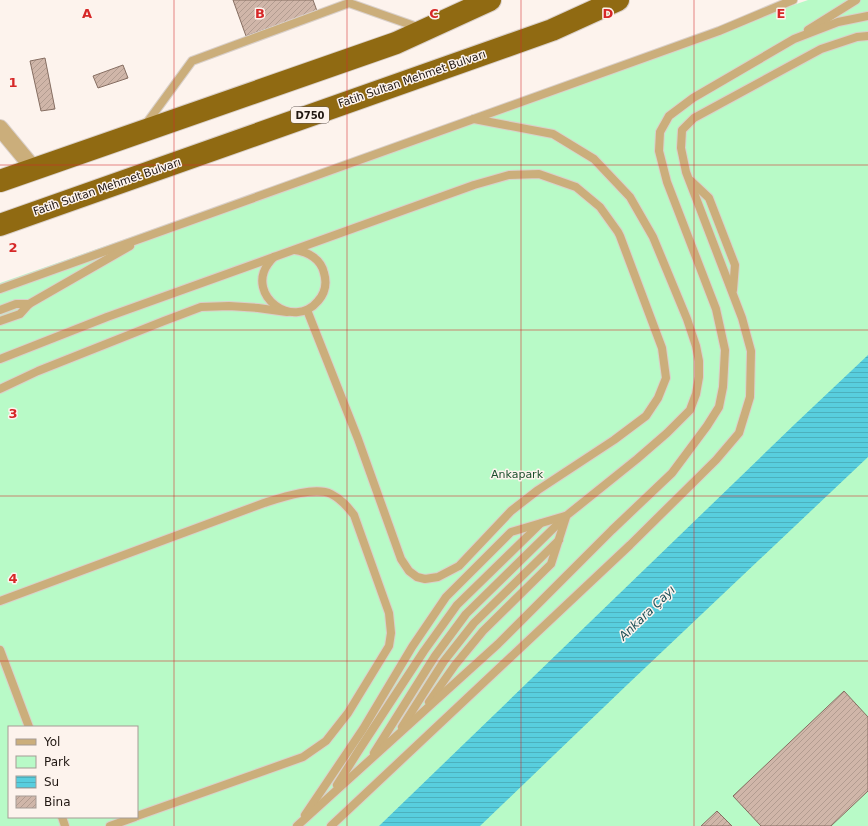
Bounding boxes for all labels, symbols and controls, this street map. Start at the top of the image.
text: A [82,6,92,21]
text: B [255,6,265,21]
text: C [429,6,439,21]
text: D [603,6,614,21]
text: E [777,6,785,21]
street label: Fatih Sultan Mehmet Bulvarı [336,48,488,110]
text: 1 [8,75,18,90]
road number: D750 [291,107,329,123]
street label: Fatih Sultan Mehmet Bulvarı [31,156,183,218]
text: 2 [8,240,18,255]
text: 3 [8,406,18,421]
park label: Ankapark [491,468,544,481]
text: 4 [8,571,18,586]
water label: Ankara Çayı [615,583,678,644]
legend [8,726,138,818]
text: Yol [43,735,60,749]
text: Park [44,755,70,769]
text: Su [44,775,59,789]
text: Bina [44,795,71,809]

